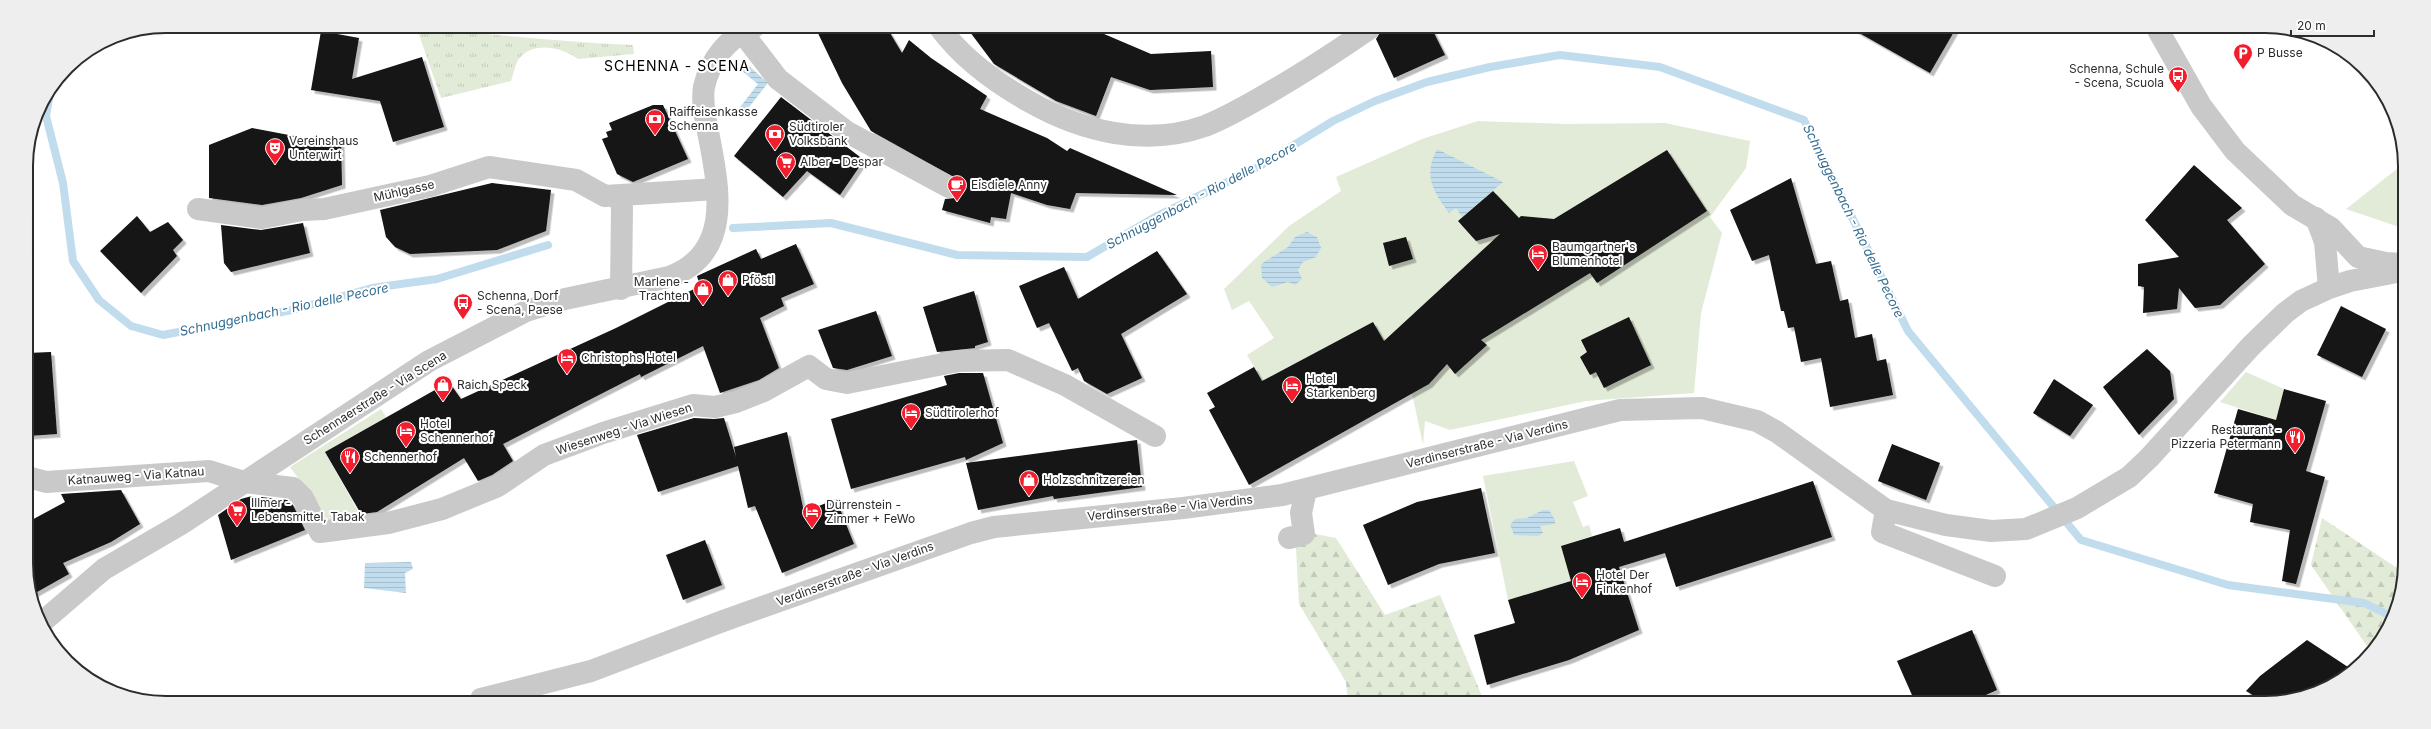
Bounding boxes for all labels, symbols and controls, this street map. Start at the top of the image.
scale bar [2291,12,2374,38]
text: 20 m [2297,18,2326,33]
parking icon: P Busse [2232,42,2254,70]
place label: P Busse [2257,45,2303,60]
district label: SCHENNA - SCENA [604,57,750,74]
place label: Schenna, Schule - Scena, Scuola [2069,61,2164,90]
bus stop icon: Schenna, Schule - Scena, Scuola [2167,65,2189,93]
place label: Raiffeisenkasse Schenna [669,104,758,133]
bank icon: Raiffeisenkasse Schenna [644,108,666,136]
place label: Südtiroler Volksbank [789,119,848,148]
water label: Schnuggenbach - Rio delle Pecore [1800,122,1908,320]
bank icon: Südtiroler Volksbank [764,123,786,151]
place label: Vereinshaus Unterwirt [289,133,359,162]
theatre icon: Vereinshaus Unterwirt [264,137,286,165]
water label: Schnuggenbach - Rio delle Pecore [1103,138,1299,252]
supermarket icon: Alber - Despar [775,151,797,179]
place label: Alber - Despar [800,154,884,169]
cafe icon: Eisdiele Anny [946,174,968,202]
street label: Mühlgasse [372,176,436,205]
place label: Eisdiele Anny [971,177,1047,192]
place label: Baumgartner's Blumenhotel [1552,239,1635,268]
hotel icon: Baumgartner's Blumenhotel [1527,243,1549,271]
shop icon: Pföstl [717,269,739,297]
place label: Pföstl [742,272,774,287]
place label: Marlene - Trachten [634,274,689,303]
shop icon: Marlene - Trachten [692,278,714,306]
water label: Schnuggenbach - Rio delle Pecore [178,279,390,339]
place label: Schenna, Dorf - Scena, Paese [477,288,563,317]
bus stop icon: Schenna, Dorf - Scena, Paese [452,292,474,320]
street label: Schennaerstraße - Via Scena [300,347,449,448]
hotel icon: Christophs Hotel [556,347,578,375]
place label: Christophs Hotel [581,350,676,365]
place label: Hotel Starkenberg [1306,371,1376,400]
shop icon: Raich Speck [432,374,454,402]
hotel icon: Hotel Starkenberg [1281,375,1303,403]
place label: Raich Speck [457,377,528,392]
street label: Wiesenweg - Via Wiesen [554,399,694,458]
hotel icon: Südtirolerhof [900,402,922,430]
place label: Südtirolerhof [925,405,1000,420]
place label: Hotel Schennerhof [420,416,494,445]
street label: Verdinserstraße - Via Verdins [1404,416,1569,471]
hotel icon: Hotel Schennerhof [395,420,417,448]
place label: Restaurant - Pizzeria Petermann [2171,422,2281,451]
restaurant icon: Restaurant - Pizzeria Petermann [2284,426,2306,454]
restaurant icon: Schennerhof [339,446,361,474]
place label: Schennerhof [364,449,438,464]
street label: Katnauweg - Via Katnau [67,463,205,488]
shop icon: Holzschnitzereien [1018,469,1040,497]
place label: Holzschnitzereien [1043,472,1145,487]
street label: Verdinserstraße - Via Verdins [1086,491,1253,524]
place label: Illmer - Lebensmittel, Tabak [251,495,365,524]
place label: Dürrenstein - Zimmer + FeWo [826,497,915,526]
supermarket icon: Illmer - Lebensmittel, Tabak [226,499,248,527]
hotel icon: Dürrenstein - Zimmer + FeWo [801,501,823,529]
street label: Verdinserstraße - Via Verdins [774,538,936,609]
place label: Hotel Der Finkenhof [1596,567,1653,596]
hotel icon: Hotel Der Finkenhof [1571,571,1593,599]

